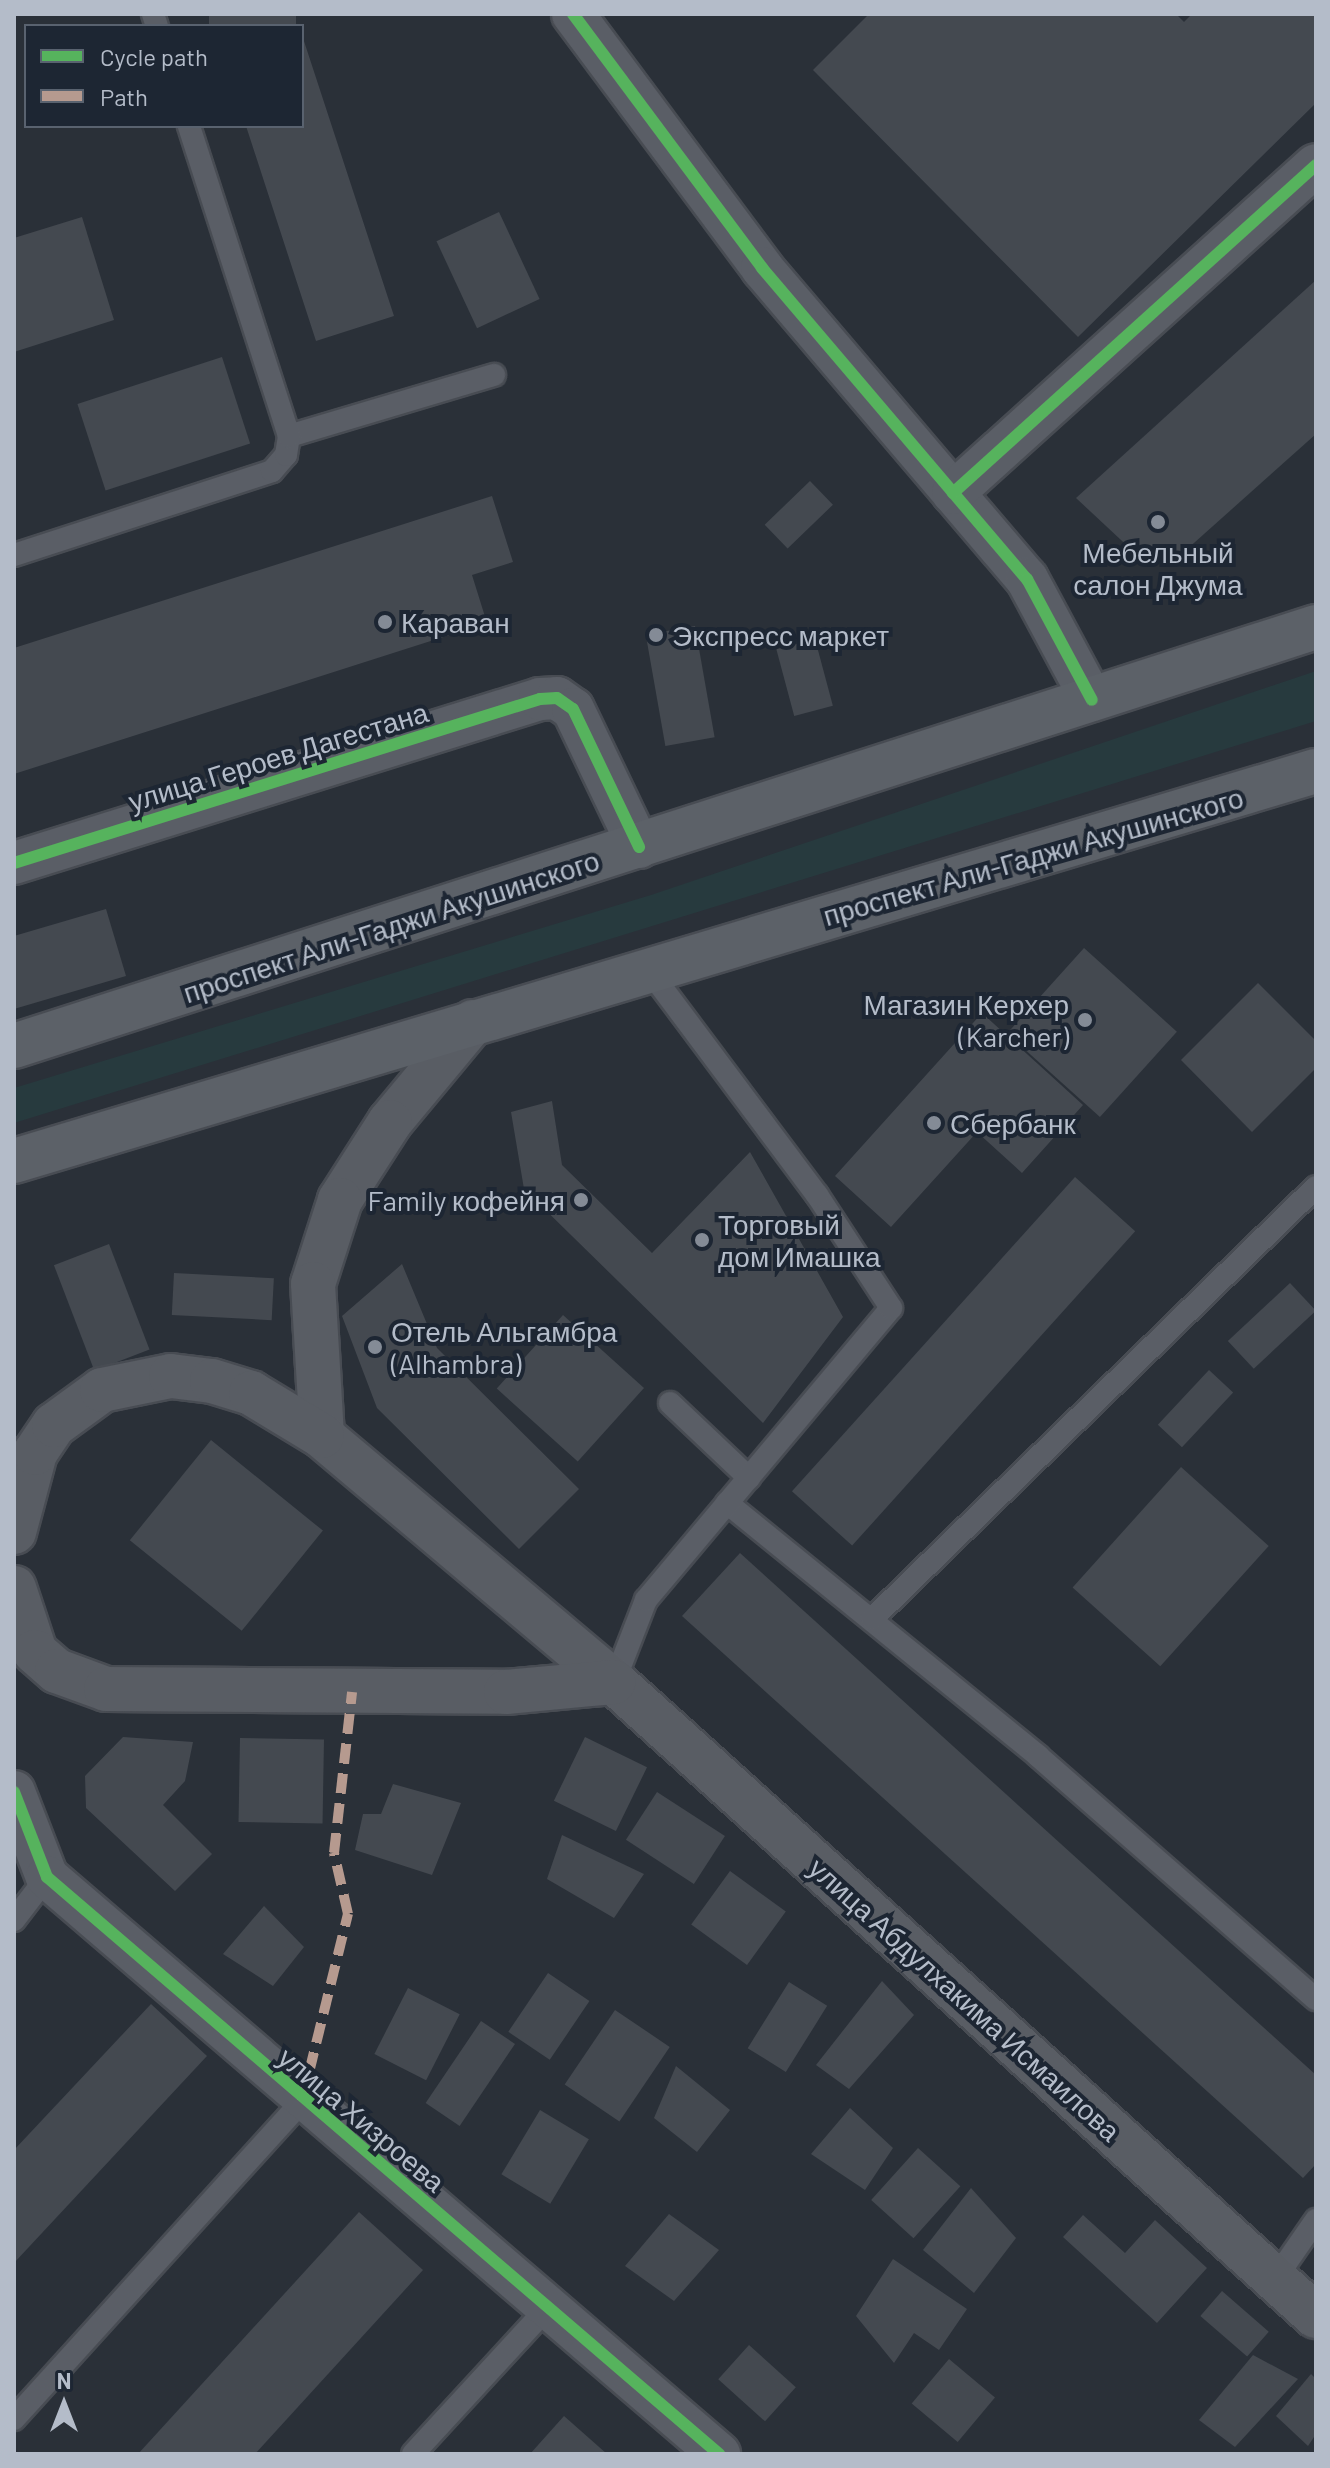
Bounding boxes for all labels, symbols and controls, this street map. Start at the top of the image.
legend [24,24,304,128]
text: Cycle path [100,42,208,71]
text: Path [100,82,148,111]
marker: Мебельный салон Джума [1149,513,1167,531]
place label: Мебельный салон Джума [1073,535,1243,601]
place label: Караван [401,605,510,639]
marker: Караван [376,613,394,631]
place label: Экспресс маркет [672,618,889,652]
marker: Экспресс маркет [647,626,665,644]
street label: улица Героев Дагестана [124,694,432,818]
street label: проспект Али-Гаджи Акушинского [819,780,1247,932]
street label: проспект Али-Гаджи Акушинского [179,843,603,1009]
place label: Магазин Керхер (Karcher) [863,987,1069,1053]
marker: Магазин Керхер (Karcher) [1076,1011,1094,1029]
place label: Сбербанк [950,1106,1076,1140]
marker: Сбербанк [925,1114,943,1132]
place label: Family кофейня [367,1183,565,1217]
marker: Family кофейня [572,1191,590,1209]
place label: Торговый дом Имашка [718,1207,881,1273]
marker: Торговый дом Имашка [693,1231,711,1249]
place label: Отель Альгамбра (Alhambra) [391,1314,617,1380]
marker: Отель Альгамбра (Alhambra) [366,1338,384,1356]
street label: улица Абдулхакима Исмаилова [803,1850,1127,2148]
street label: улица Хизроева [272,2040,452,2198]
north arrow [24,2364,104,2444]
text: N [57,2367,71,2393]

